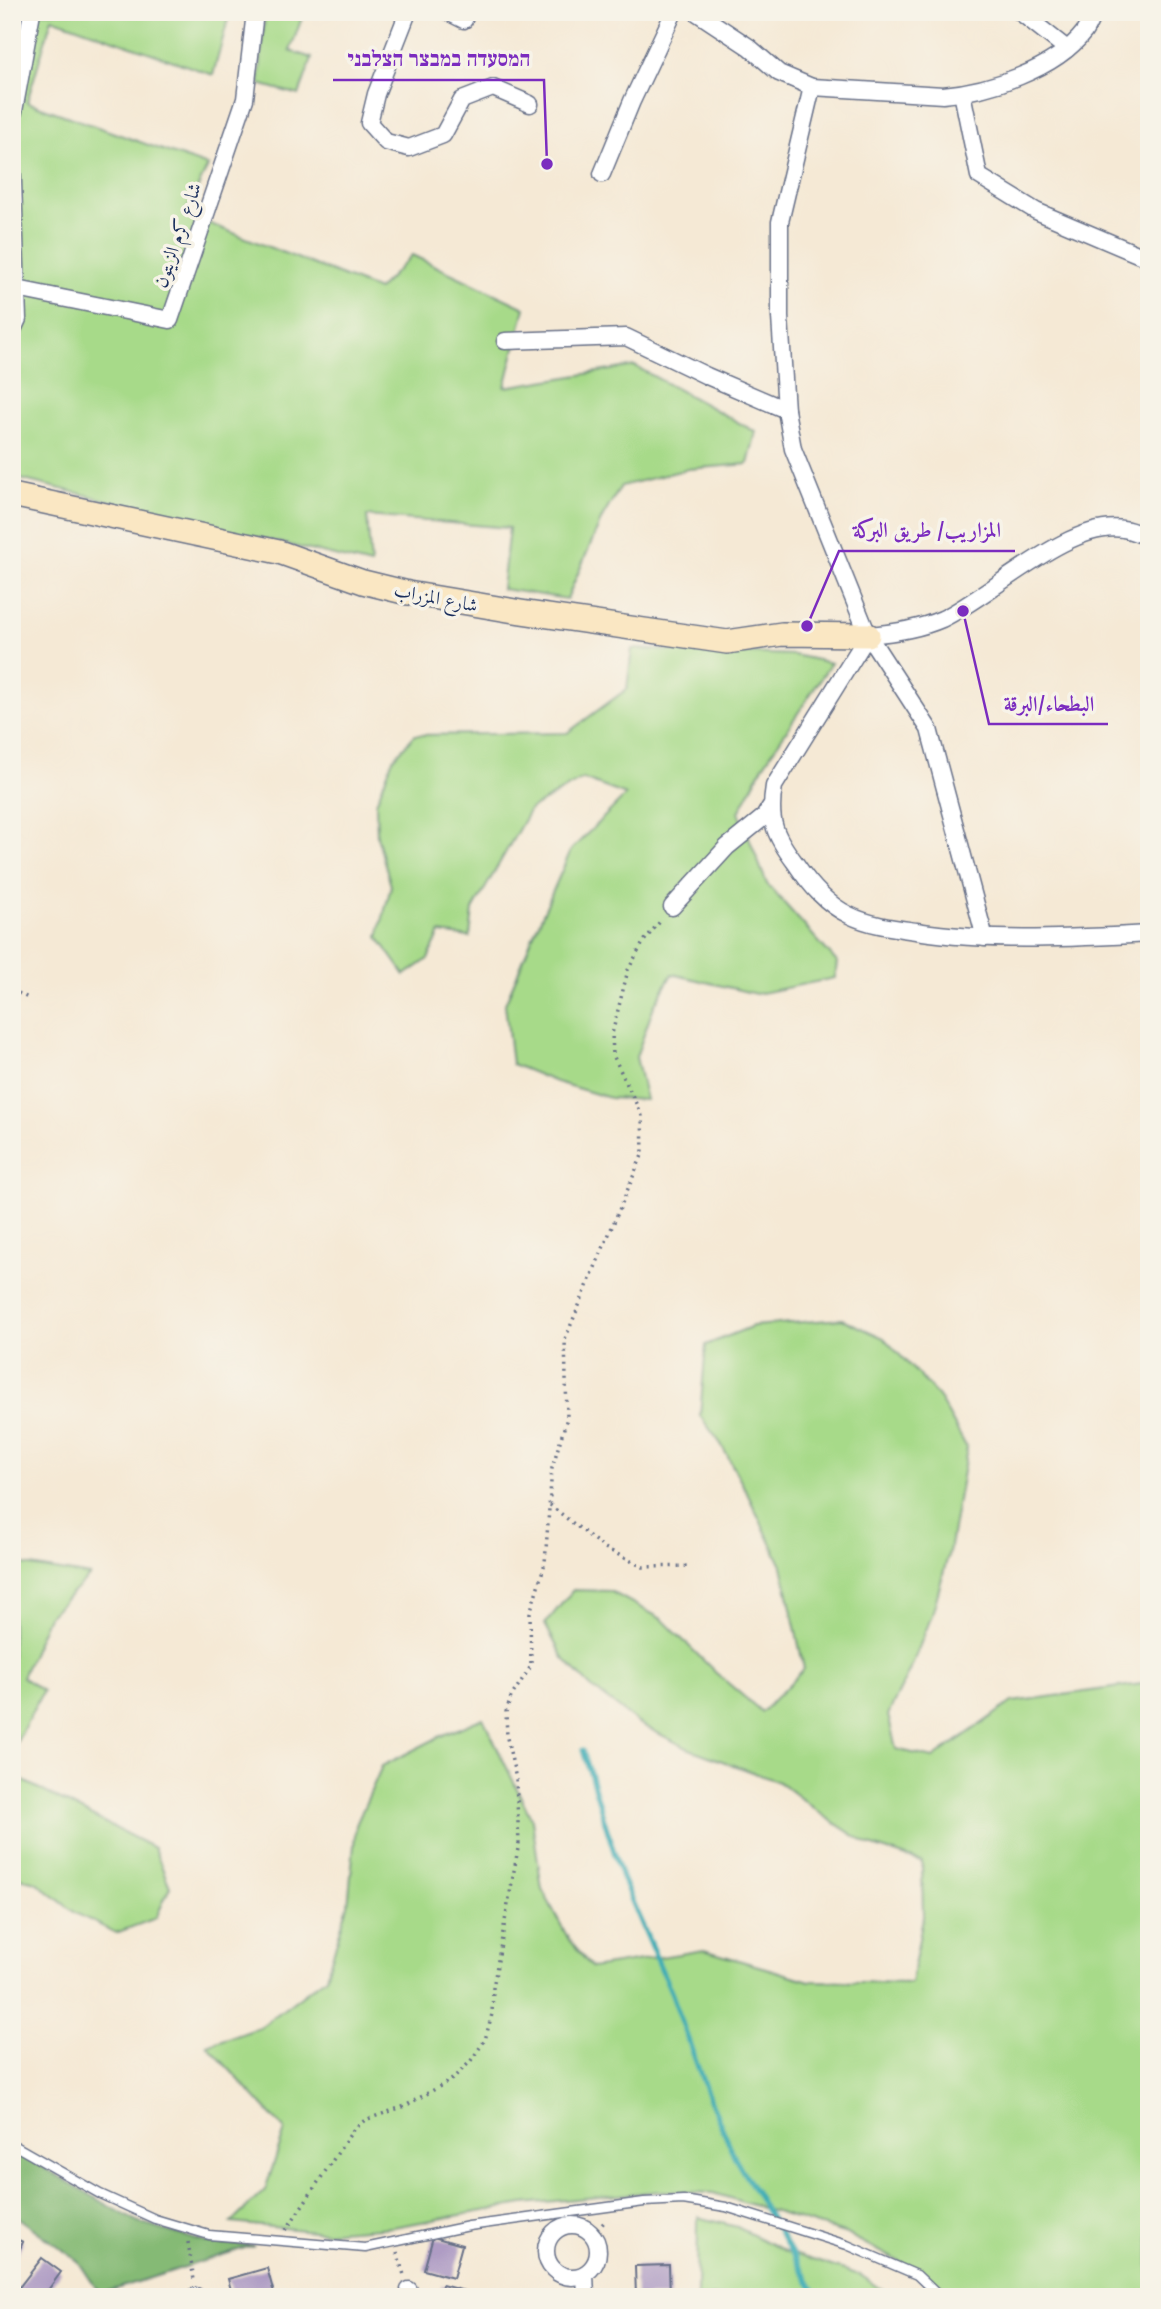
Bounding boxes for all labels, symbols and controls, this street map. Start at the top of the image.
callout: המסעדה במבצר הצלבני [333,38,544,80]
text: המסעדה במבצר הצלבני [347,46,531,71]
street label: شارع كرم الزيتون [149,180,211,292]
callout: المزاريب/ طريق البركة [839,509,1015,551]
text: المزاريب/ طريق البركة [851,517,1001,544]
street label: شارع المزراب [391,578,480,621]
callout: البطحاء/البرقة [989,682,1108,724]
text: البطحاء/البرقة [1004,691,1094,717]

